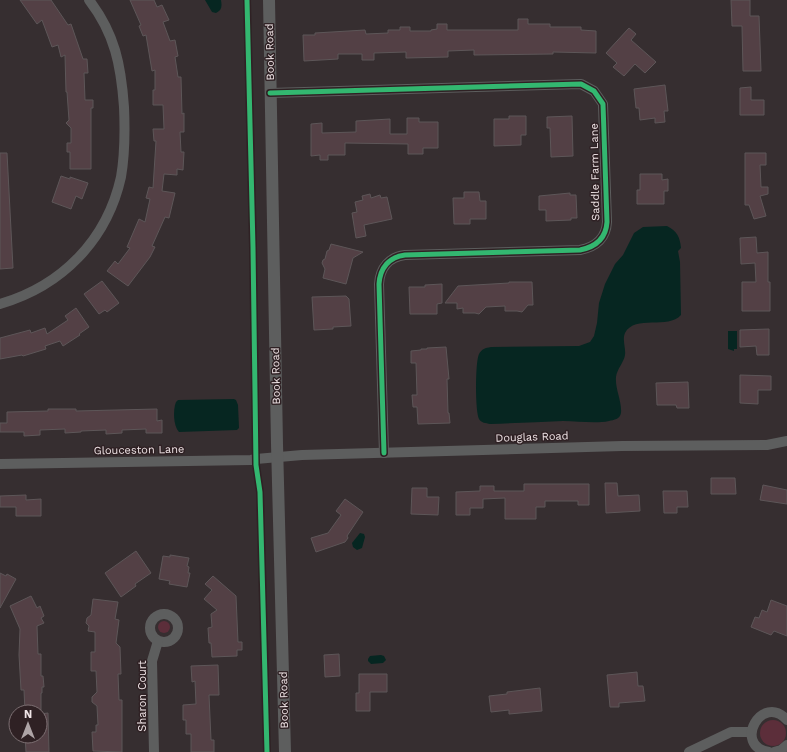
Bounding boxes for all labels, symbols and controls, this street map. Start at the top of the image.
street label: Book Road [263,23,277,81]
street label: Saddle Farm Lane [588,123,602,221]
street label: Book Road [269,347,283,405]
street label: Douglas Road [495,429,569,445]
street label: Glouceston Lane [94,443,184,457]
street label: Sharon Court [136,660,149,732]
street label: Book Road [277,671,291,729]
north arrow [8,704,48,744]
text: N [24,708,32,721]

